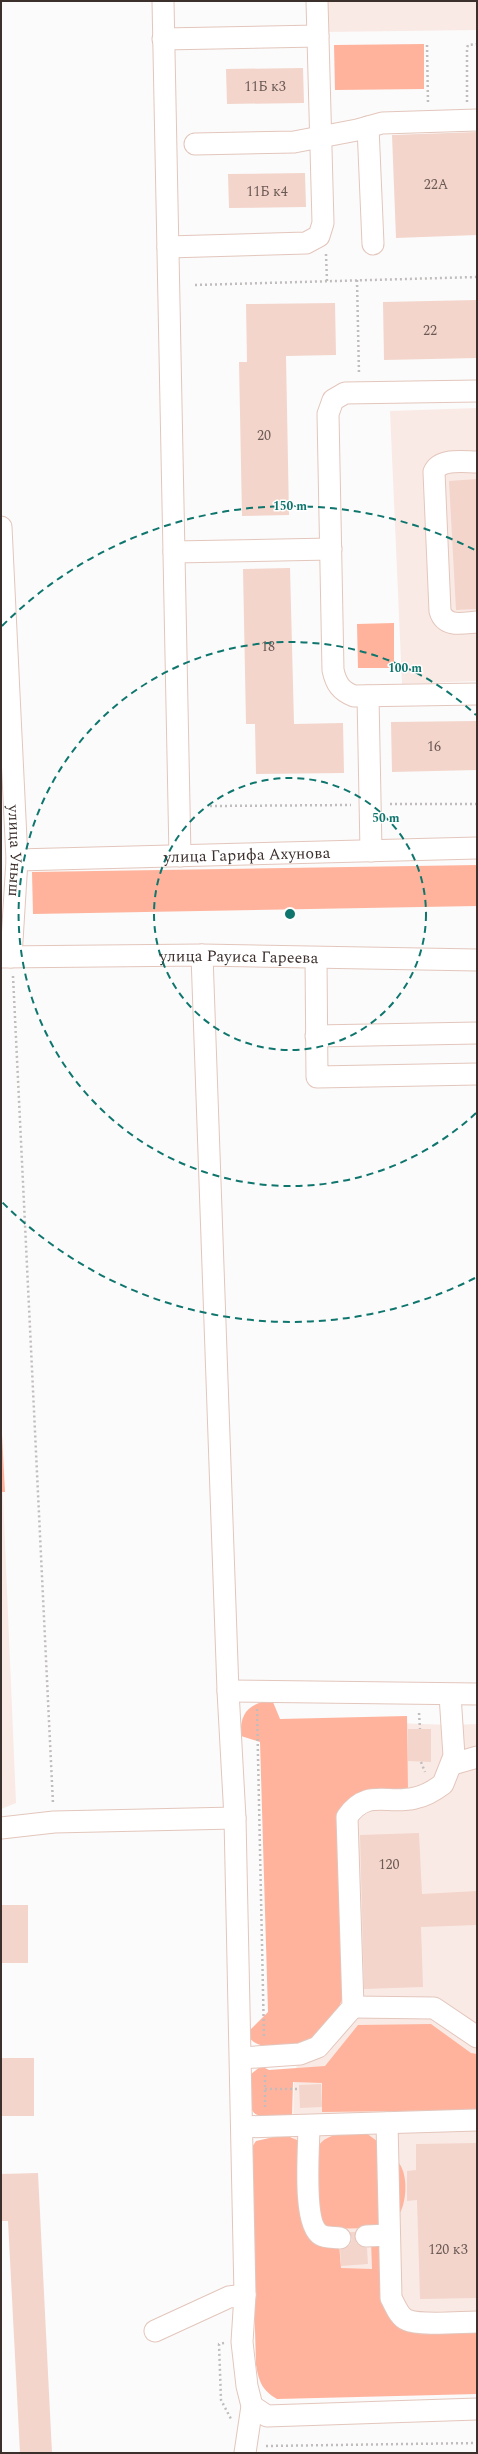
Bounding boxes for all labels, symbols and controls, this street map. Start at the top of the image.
house number: 11Б к3 [244,76,286,97]
house number: 22А [424,174,449,195]
house number: 11Б к4 [246,181,288,202]
house number: 22 [423,320,437,341]
house number: 20 [257,425,271,446]
text: 150 m [273,497,307,516]
house number: 18 [261,636,275,657]
text: 100 m [388,659,422,678]
house number: 16 [427,736,441,757]
street label: улица Уныш [1,803,28,897]
text: 50 m [372,809,400,828]
street label: улица Гарифа Ахунова [162,841,331,869]
centre of rings [283,907,297,921]
street label: улица Рауиса Гареева [158,944,319,970]
house number: 120 [379,1854,400,1875]
house number: 120 к3 [428,2239,468,2260]

